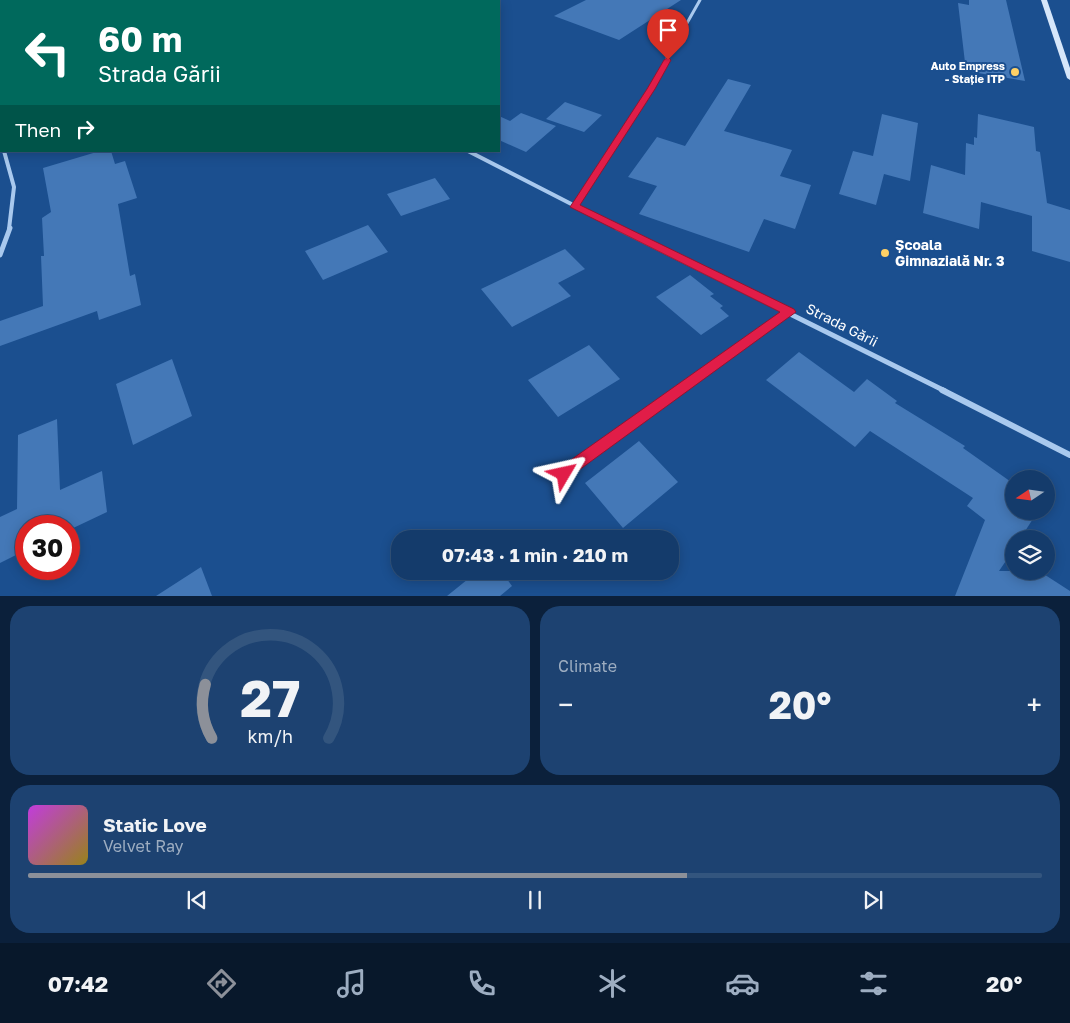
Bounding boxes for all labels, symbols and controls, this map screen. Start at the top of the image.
pin [647,9,689,60]
icon: arrive [654,16,682,44]
text: 60 m [98,18,182,60]
icon: left [15,20,80,85]
place label: Auto Empress - Stație ITP [931,59,1006,85]
text: Strada Gării [98,60,221,87]
marker: Auto Empress - Stație ITP [1009,66,1021,78]
icon: right [71,115,99,143]
text: Then [15,118,61,141]
place label: Școala Gimnazială Nr. 3 [895,236,1005,269]
marker: Școala Gimnazială Nr. 3 [879,247,891,259]
street label: Strada Gării [803,299,881,350]
position arrow [537,447,589,499]
north arrow [1005,470,1055,520]
map controls [1005,470,1055,580]
speed limit sign: 30 [15,515,80,580]
button: layers [1005,530,1055,580]
text: 07:43 · 1 min · 210 m [442,543,628,566]
text: Climate [558,656,617,676]
text: 27 [240,666,300,728]
text: 20° [769,682,831,727]
text: − [558,688,573,721]
text: + [1027,688,1042,721]
text: km/h [247,725,293,747]
text: Static Love [103,813,207,836]
text: Velvet Ray [103,836,184,856]
icon: previous [183,886,211,914]
icon: pause [521,886,549,914]
icon: next [859,886,887,914]
icon: directions [204,966,239,1001]
icon: music [334,966,369,1001]
icon: phone [464,966,499,1001]
icon: climate [595,966,630,1001]
icon: car [725,966,760,1001]
icon: filters [856,966,891,1001]
text: 07:42 [48,970,108,997]
text: 20° [986,970,1022,997]

